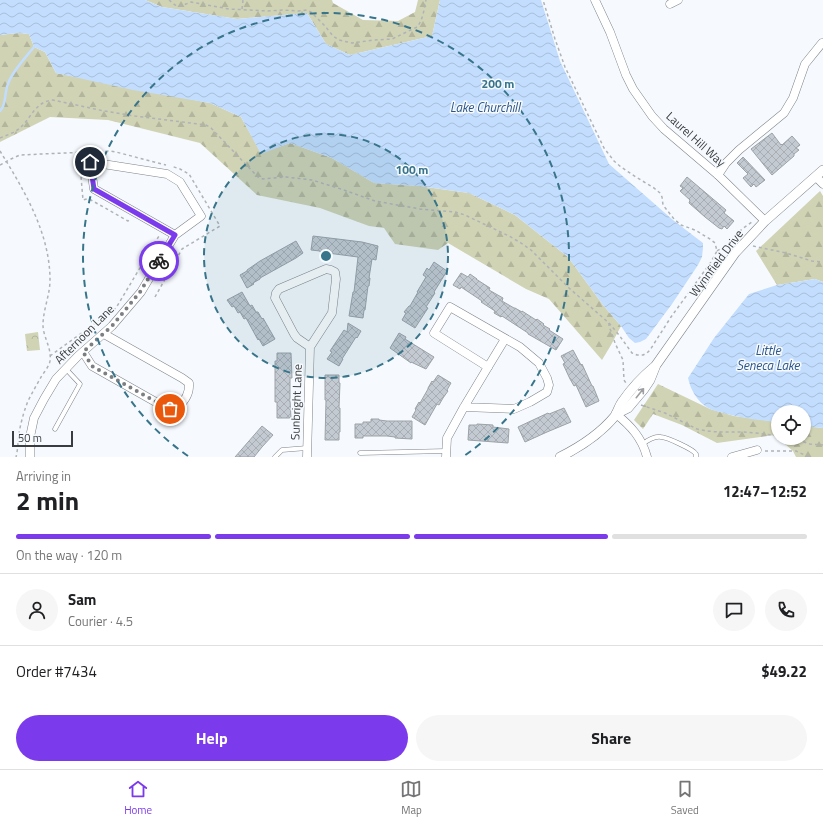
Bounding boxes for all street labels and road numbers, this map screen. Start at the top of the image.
street label: Laurel Hill Way [662,107,730,171]
street label: Wynnfield Drive [684,225,748,301]
street label: Afternoon Lane [50,300,118,368]
street label: Sunbright Lane [285,364,307,440]

